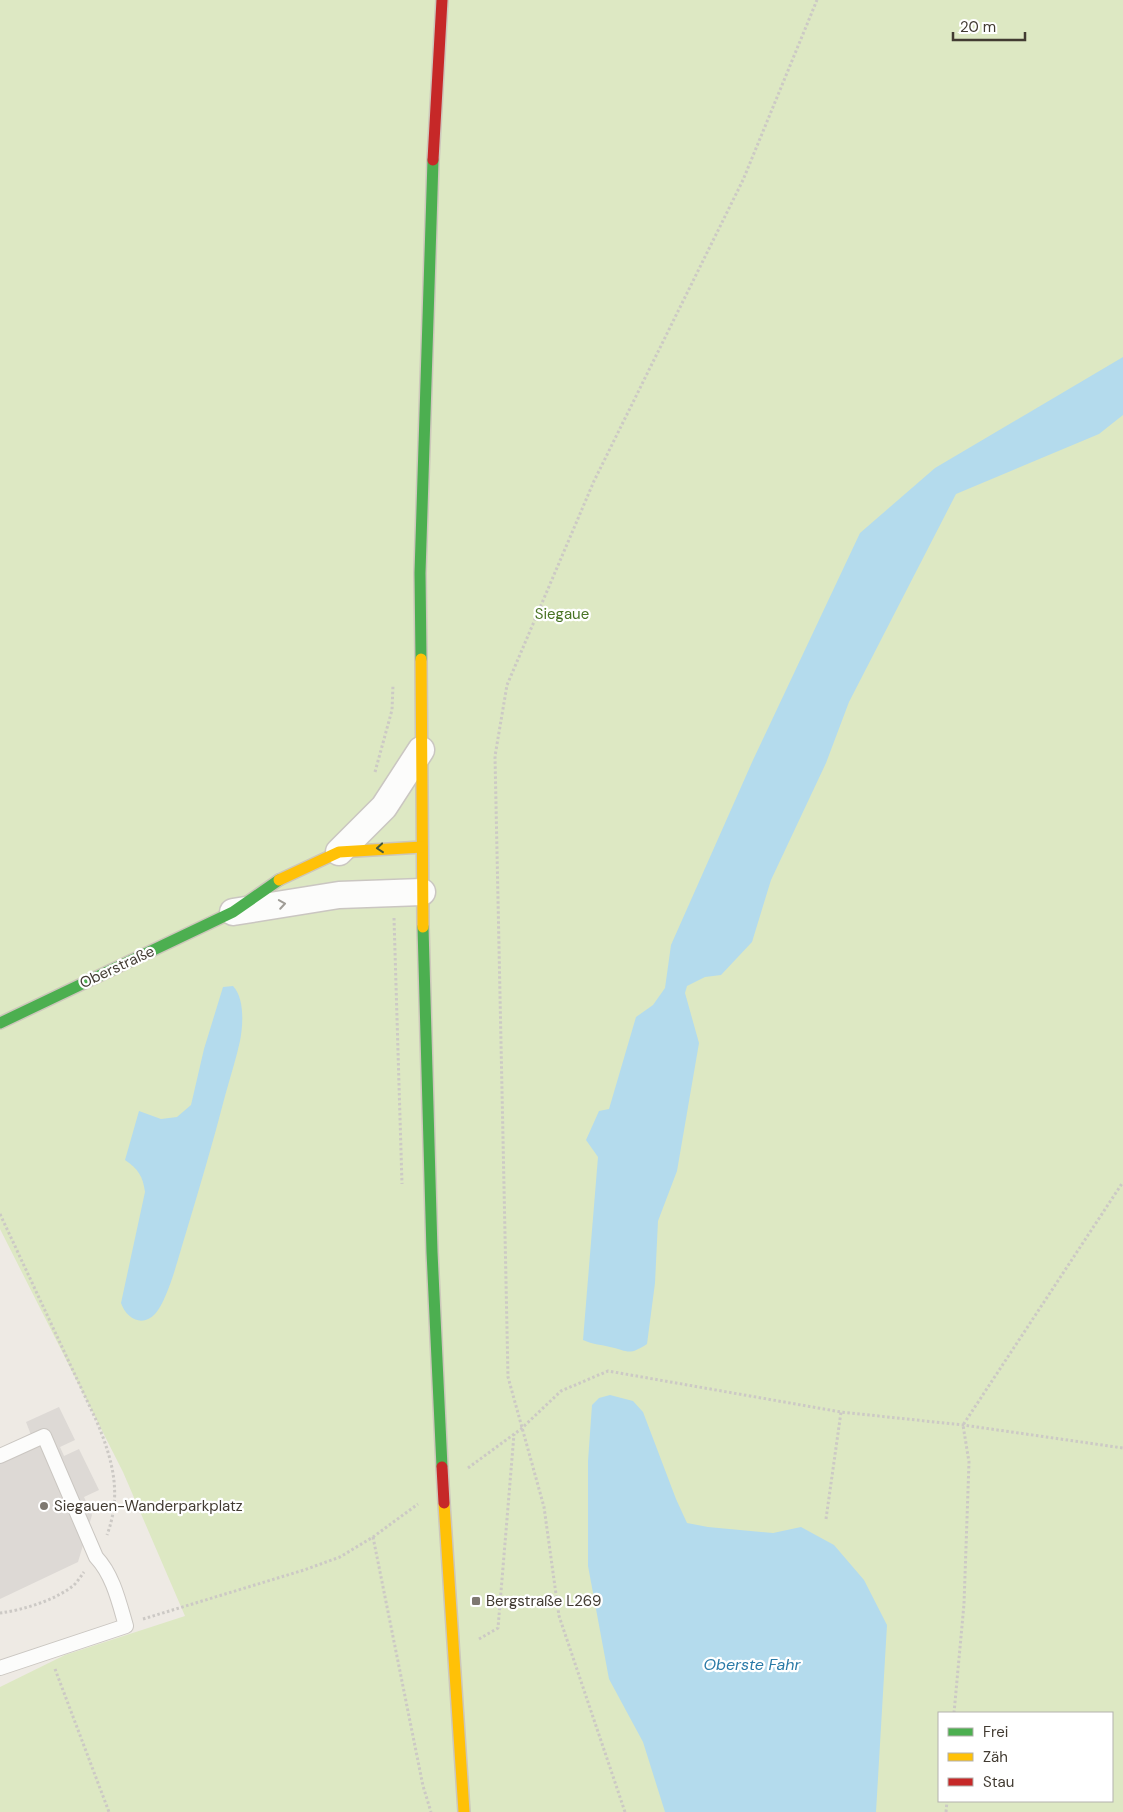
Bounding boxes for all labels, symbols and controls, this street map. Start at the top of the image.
scale bar [953,10,1026,42]
text: 20 m [960,17,996,37]
park label: Siegaue [535,604,589,624]
one-way arrow [376,843,384,854]
one-way arrow [277,899,286,909]
street label: Oberstraße [76,941,158,993]
place label: Siegauen-Wanderparkplatz [54,1496,243,1516]
marker: Siegauen-Wanderparkplatz [38,1500,50,1512]
place label: Bergstraße L269 [486,1591,601,1611]
marker: Bergstraße L269 [470,1595,482,1607]
water label: Oberste Fahr [704,1654,801,1675]
legend [938,1712,1113,1802]
text: Frei [983,1722,1008,1742]
text: Zäh [983,1747,1008,1767]
text: Stau [983,1772,1014,1792]

